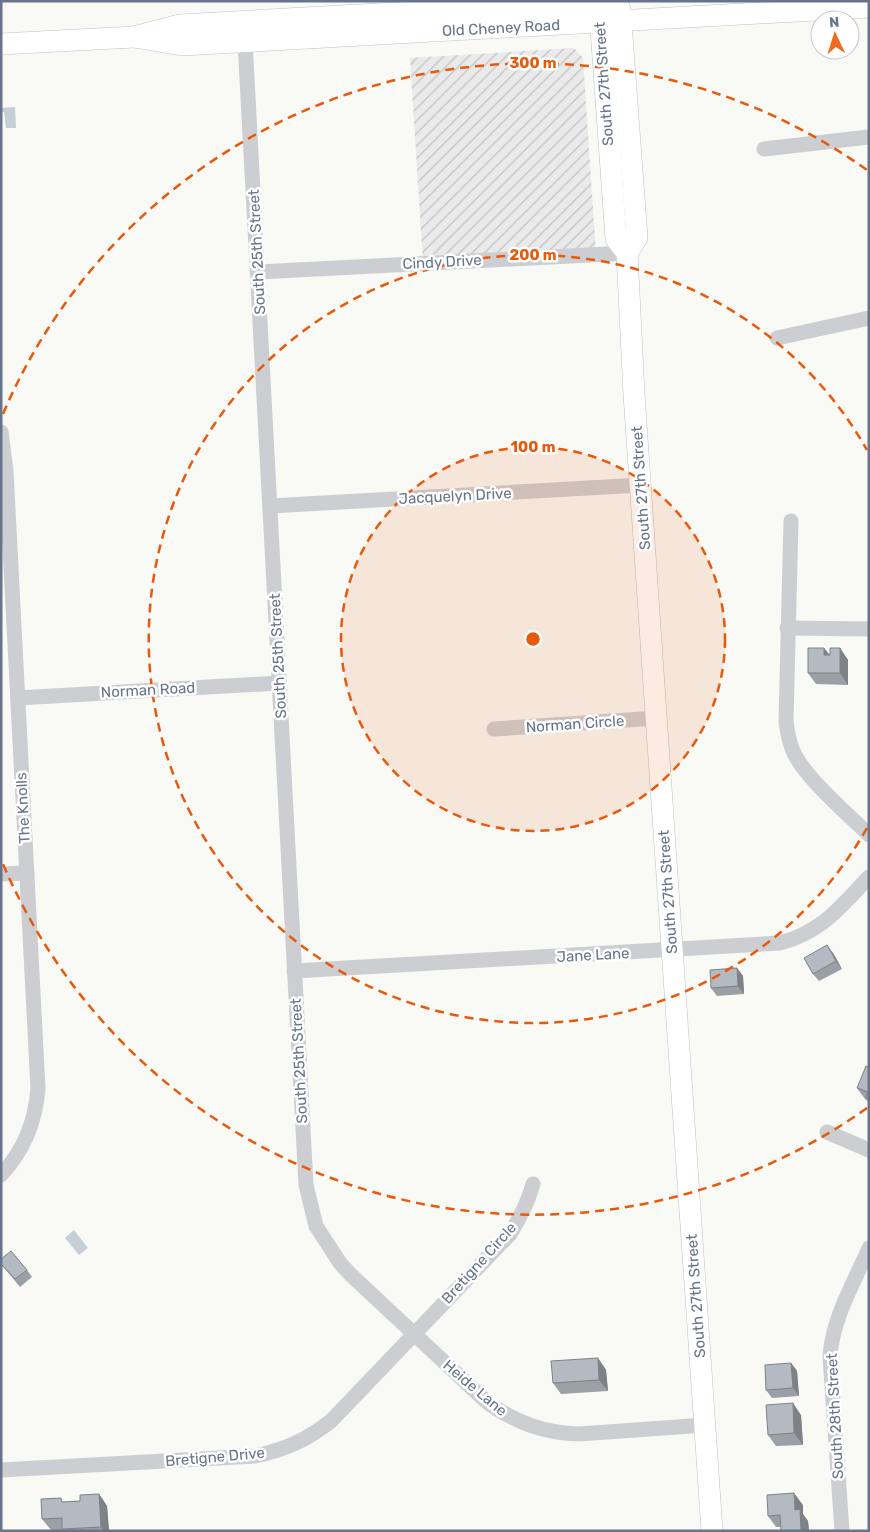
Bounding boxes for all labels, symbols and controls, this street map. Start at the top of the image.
north arrow [810,10,860,60]
text: N [829,14,840,31]
street label: Old Cheney Road [441,16,561,40]
street label: South 27th Street [591,21,617,147]
text: 300 m [509,54,557,72]
street label: South 25th Street [245,189,269,315]
text: 200 m [509,246,557,264]
street label: Cindy Drive [402,251,482,273]
street label: South 27th Street [628,425,654,551]
text: 100 m [511,438,555,456]
street label: Jacquelyn Drive [398,484,512,508]
street label: South 25th Street [266,593,290,719]
centre of rings [524,630,542,648]
street label: Norman Road [100,679,196,701]
street label: Norman Circle [525,712,625,736]
street label: The Knolls [12,772,34,844]
street label: South 27th Street [655,829,681,955]
street label: Jane Lane [556,944,630,966]
street label: South 25th Street [287,998,311,1124]
street label: Bretigne Circle [438,1219,520,1307]
street label: South 27th Street [683,1233,709,1359]
street label: South 28th Street [823,1352,847,1479]
street label: Heide Lane [439,1356,511,1420]
street label: Bretigne Drive [165,1444,265,1470]

